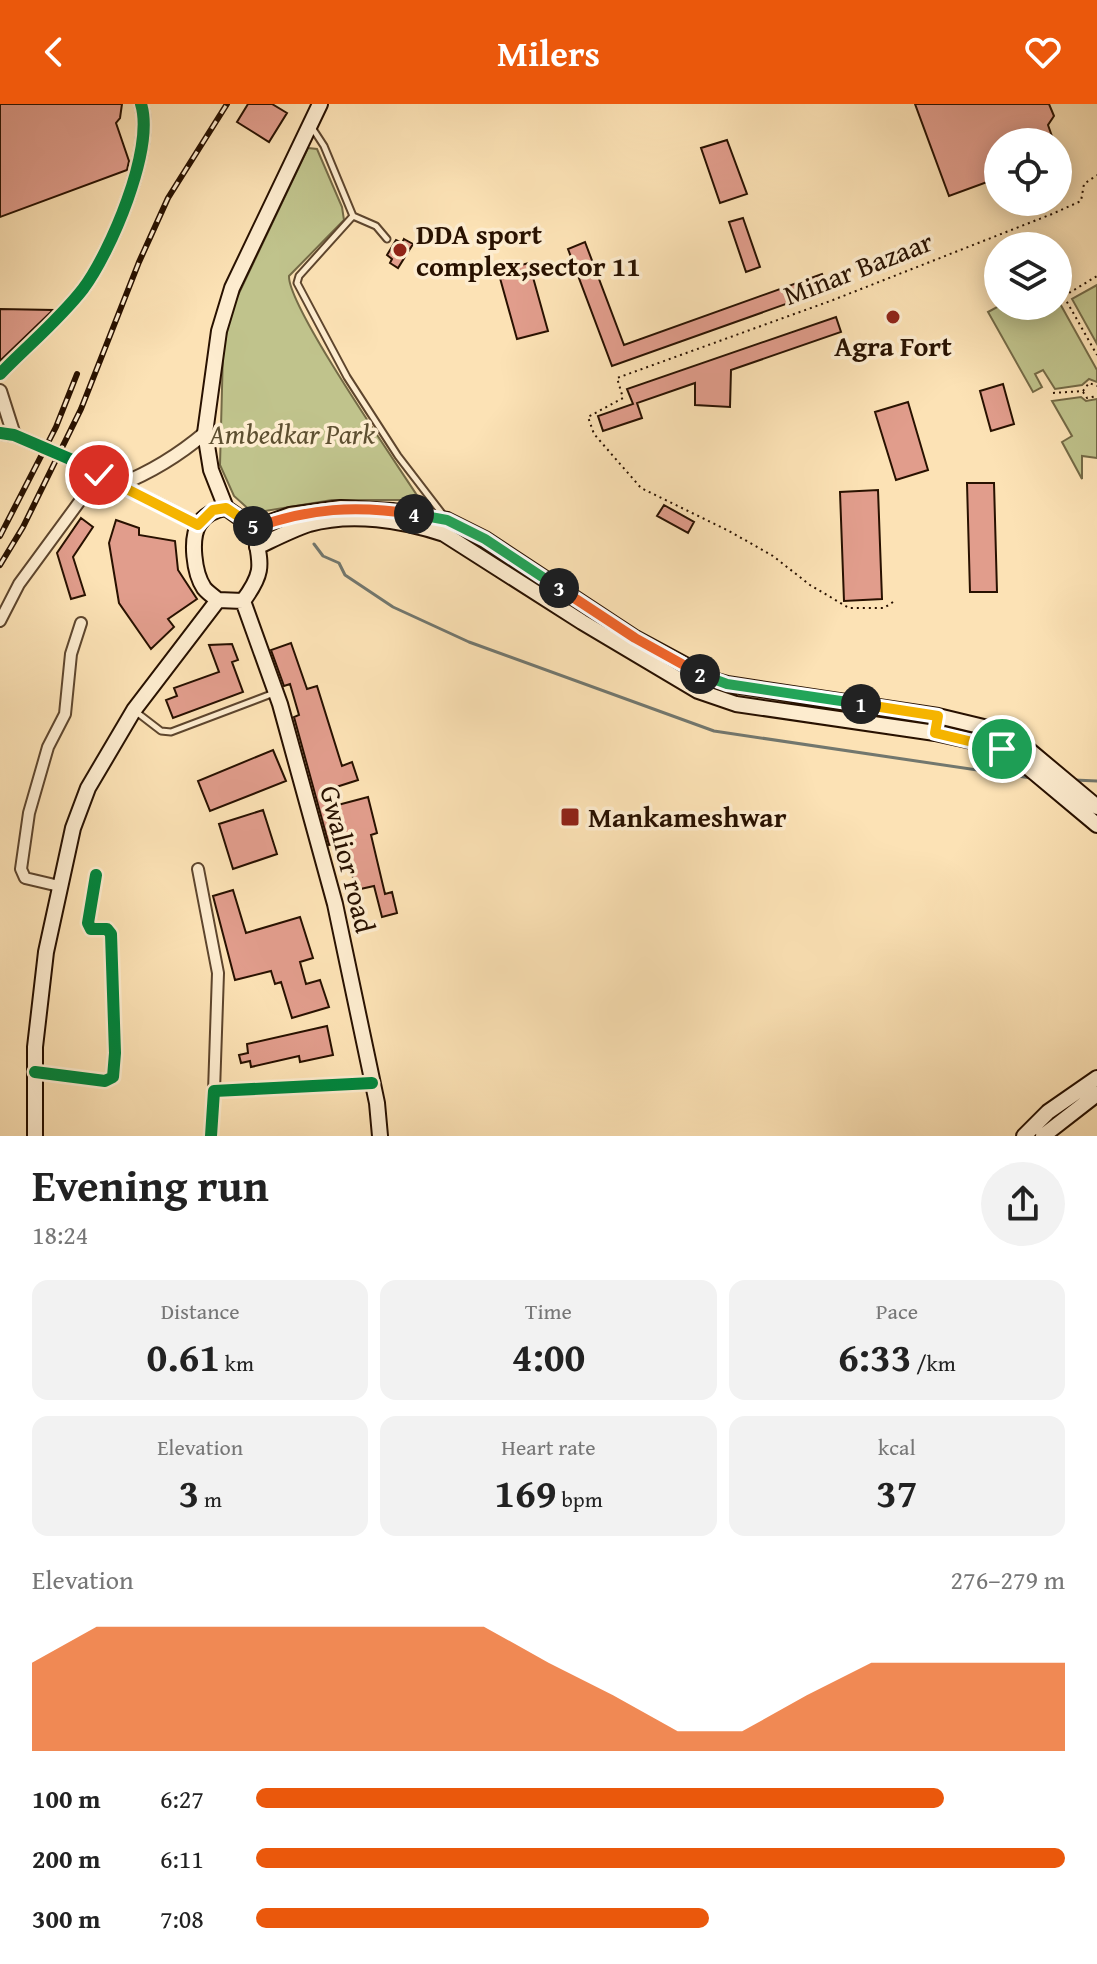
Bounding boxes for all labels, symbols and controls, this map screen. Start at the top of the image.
text: Milers [497,26,600,79]
icon: back [32,30,76,74]
icon: heart [1021,30,1065,74]
map controls [984,128,1072,320]
button: locate [984,128,1072,216]
place label: DDA sport complex,sector 11 [416,213,641,286]
street label: Minar Bazaar [777,220,939,315]
button: layers [984,232,1072,320]
marker: DDA sport complex,sector 11 [391,241,409,259]
marker: Agra Fort [884,308,902,326]
place label: Agra Fort [834,325,952,366]
park label: Ambedkar Park [208,413,375,454]
pin [65,441,133,509]
icon: check [77,453,121,497]
pin: 4 [394,494,434,534]
text: 4 [408,498,420,530]
pin: 5 [233,506,273,546]
text: 5 [247,510,259,542]
pin: 3 [539,568,579,608]
text: 3 [553,572,565,604]
pin: 2 [680,654,720,694]
text: 2 [694,658,706,690]
pin: 1 [841,684,881,724]
text: 1 [855,688,867,720]
pin [968,715,1036,783]
icon: arrive [980,727,1024,771]
street label: Gwalior road [310,781,387,937]
place label: Mankameshwar [588,796,787,837]
marker: Mankameshwar [559,806,581,828]
text: Evening run [32,1153,269,1217]
button: share [981,1162,1065,1246]
text: 18:24 [32,1215,88,1254]
text: Distance [161,1295,240,1327]
text: Time [525,1295,572,1327]
text: Pace [876,1295,918,1327]
text: 0.61 [146,1327,220,1386]
text: 4:00 [512,1327,585,1386]
text: 6:33 [838,1327,911,1386]
text: km [220,1347,254,1379]
text: /km [911,1347,956,1379]
text: Elevation [157,1431,243,1463]
text: Heart rate [501,1431,596,1463]
text: kcal [878,1431,916,1463]
text: 3 [178,1463,199,1522]
text: 169 [494,1463,557,1522]
text: 37 [876,1463,918,1522]
text: m [199,1483,222,1515]
text: bpm [557,1483,603,1515]
text: Elevation [32,1560,134,1599]
text: 276–279 m [951,1560,1065,1599]
text: 100 m [32,1779,100,1818]
text: 6:27 [160,1779,204,1818]
text: 200 m [32,1839,100,1878]
text: 6:11 [160,1839,204,1878]
text: 300 m [32,1899,100,1938]
text: 7:08 [160,1899,204,1938]

